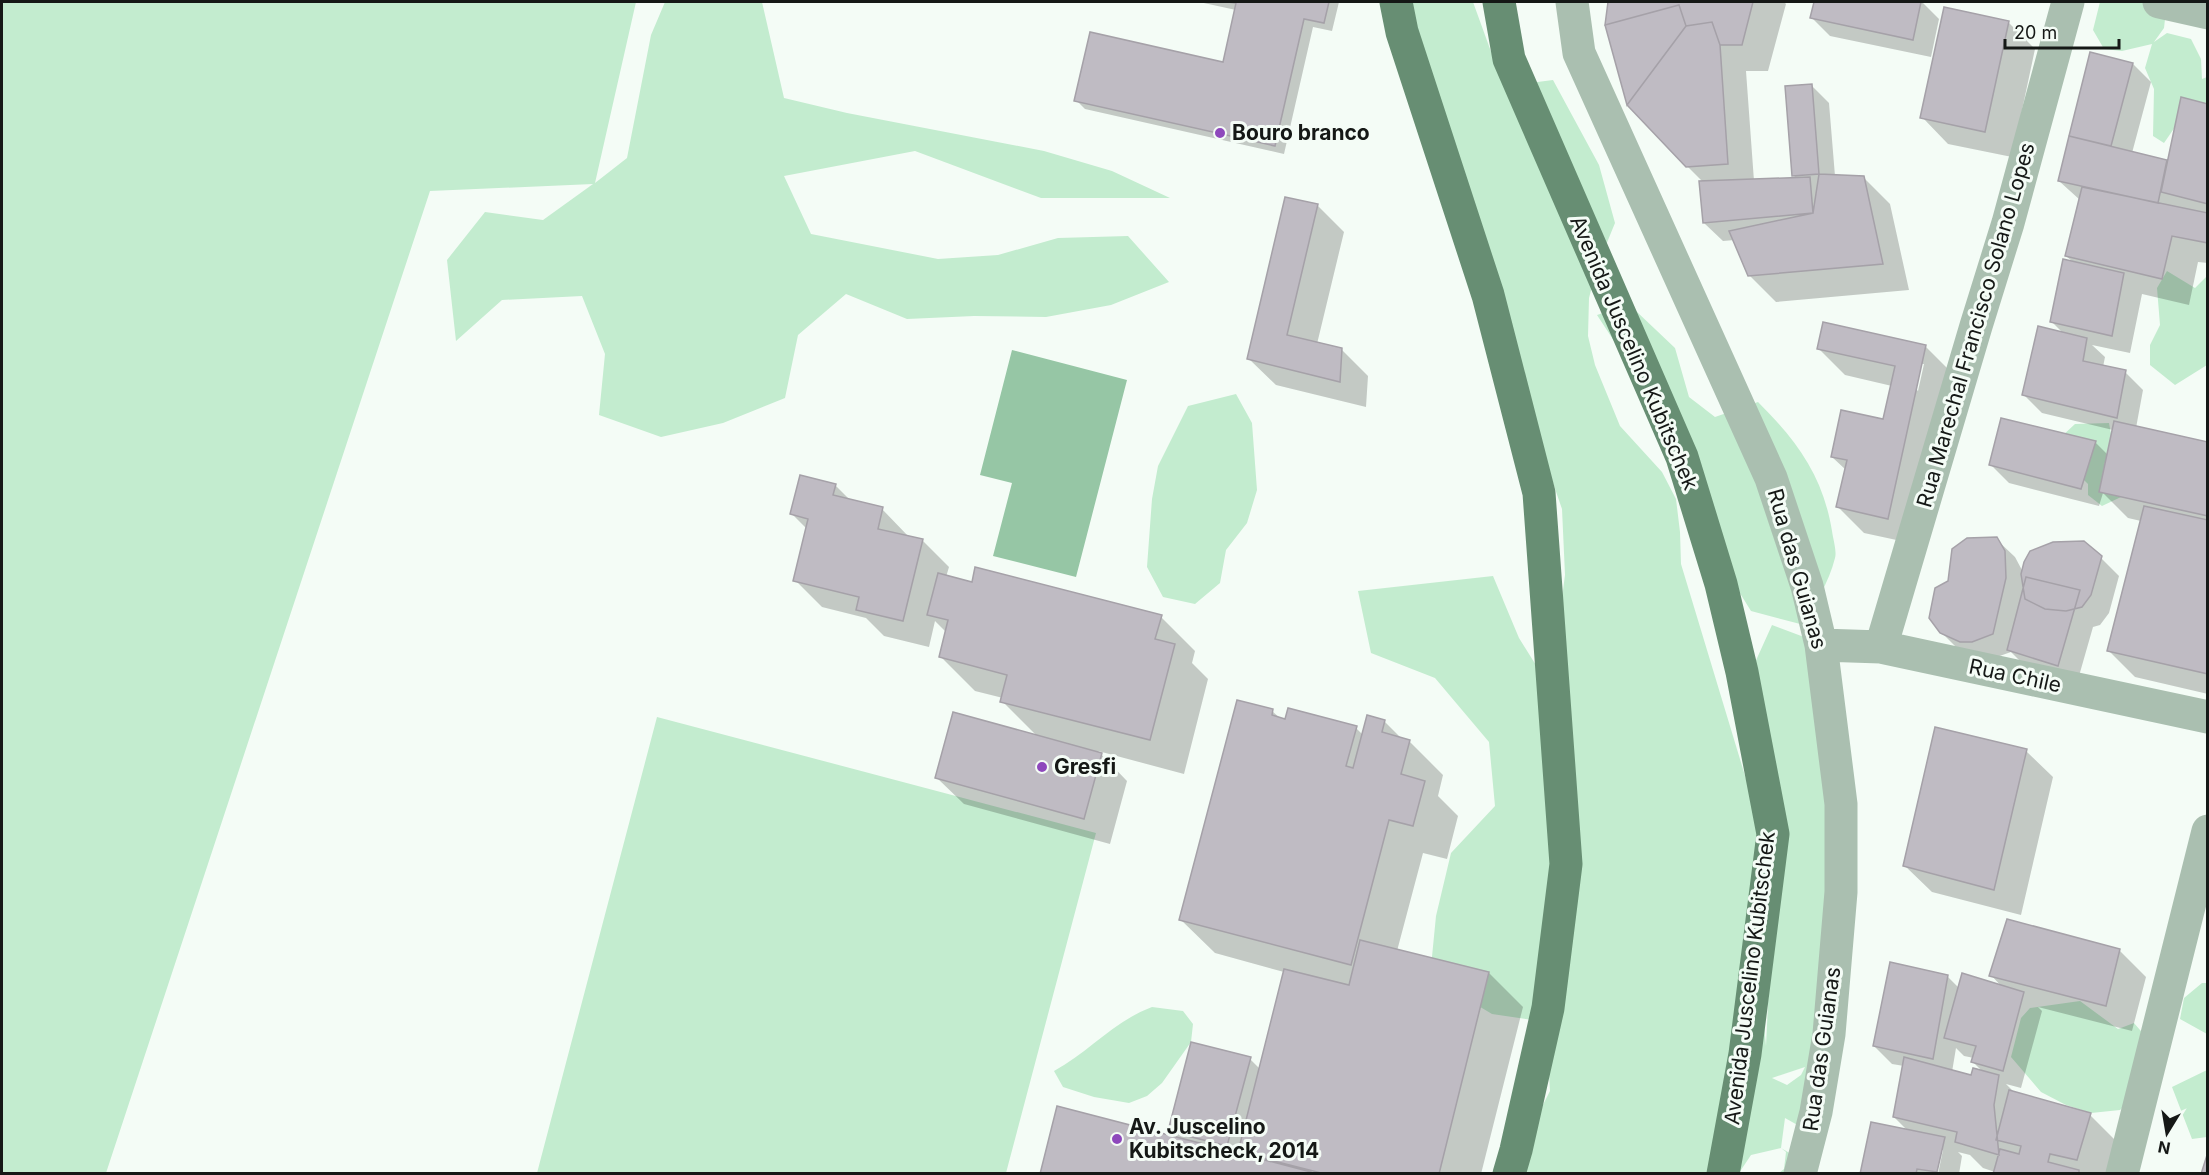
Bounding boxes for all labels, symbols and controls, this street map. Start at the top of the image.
scale bar [2005,12,2119,50]
text: 20 m [2014,22,2057,43]
place label: Bouro branco [1232,120,1370,145]
marker: Bouro branco [1213,126,1227,140]
street label: Rua Marechal Francisco Solano Lopes [1911,140,2040,510]
street label: Avenida Juscelino Kubitschek [1565,212,1704,494]
street label: Rua das Guianas [1763,486,1832,652]
street label: Rua Chile [1967,654,2064,697]
place label: Gresfi [1054,754,1116,779]
marker: Gresfi [1035,760,1049,774]
street label: Avenida Juscelino Kubitschek [1719,829,1780,1126]
street label: Rua das Guianas [1798,965,1845,1133]
north arrow [2137,1103,2197,1163]
place label: Av. Juscelino Kubitscheck, 2014 [1129,1114,1319,1163]
marker: Av. Juscelino Kubitscheck, 2014 [1110,1132,1124,1146]
text: N [2156,1137,2172,1159]

